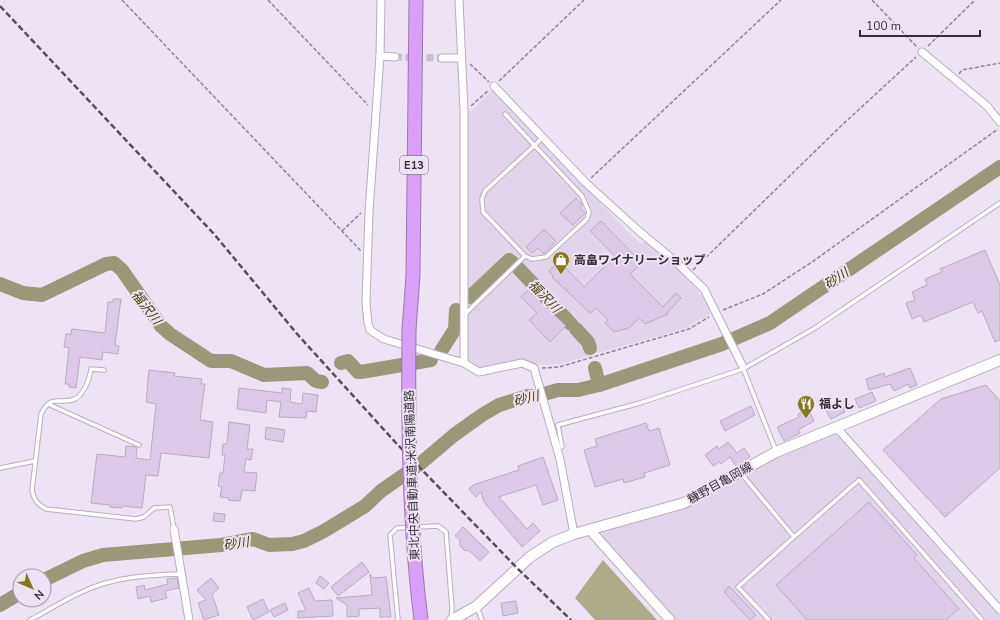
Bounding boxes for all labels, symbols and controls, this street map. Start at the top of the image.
scale bar [860,12,980,38]
text: 100 m [866,18,901,34]
road number: E13 [400,156,428,174]
shop icon: 高畠ワイナリーショップ [551,250,571,275]
place label: 高畠ワイナリーショップ [574,252,706,268]
water label: 砂川 [821,263,854,294]
water label: 福沢川 [524,276,566,318]
water label: 福沢川 [127,287,167,330]
water label: 砂川 [512,387,543,411]
street label: 東北中央自動車道;米沢南陽道路 [401,389,423,561]
restaurant icon: 福よし [796,394,816,419]
place label: 福よし [819,396,855,412]
street label: 糠野目亀岡線 [685,459,755,507]
water label: 砂川 [222,533,252,555]
north arrow [12,568,52,608]
text: N [31,587,47,603]

